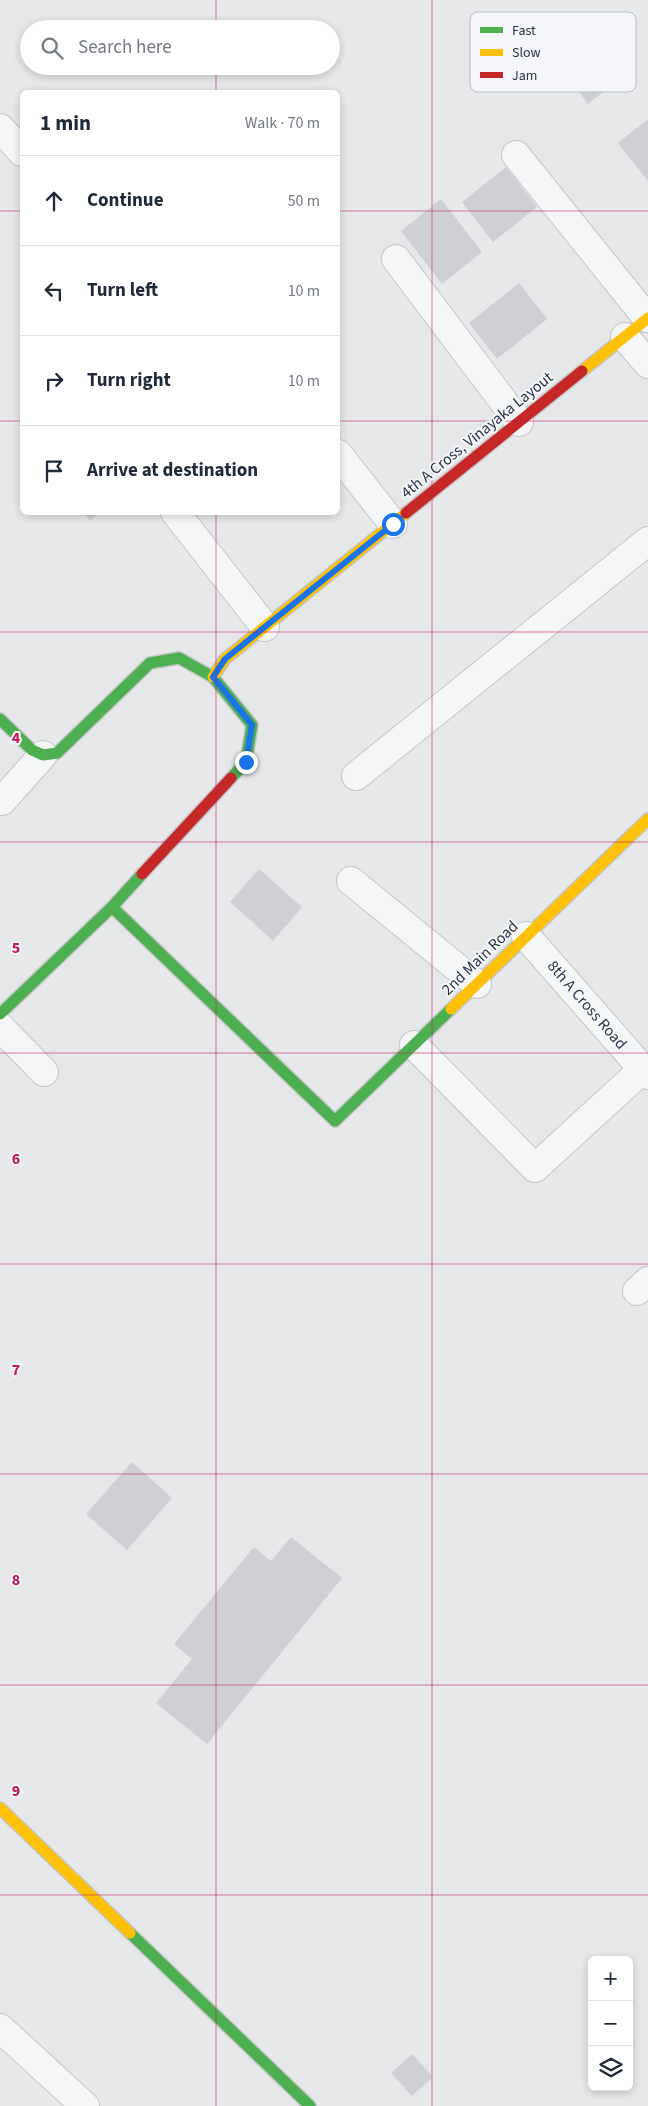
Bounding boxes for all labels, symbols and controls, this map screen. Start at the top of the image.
legend [470,12,636,92]
search box [20,20,340,75]
text: Fast [512,21,536,41]
icon: search [38,34,66,62]
text: Search here [78,34,172,61]
text: Slow [512,43,541,63]
text: Jam [512,66,537,86]
text: 1 min [40,108,91,138]
text: Walk · 70 m [245,112,320,134]
icon: ahead [40,187,68,215]
text: Continue [87,187,164,214]
text: 50 m [288,190,320,212]
icon: left [40,277,68,305]
text: Turn left [87,277,158,304]
text: 10 m [288,280,320,302]
street label: 4th A Cross, Vinayaka Layout [396,366,558,503]
icon: right [40,367,68,395]
text: Turn right [87,367,171,394]
text: 10 m [288,370,320,392]
icon: arrive [40,457,68,485]
text: Arrive at destination [87,457,258,484]
route start [382,513,405,536]
text: 4 [12,727,21,749]
route end [235,751,258,774]
street label: 2nd Main Road [437,916,523,1000]
text: 5 [12,937,20,959]
street label: 8th A Cross Road [542,956,632,1054]
text: 6 [12,1148,20,1170]
text: 7 [12,1359,20,1381]
text: 8 [12,1569,20,1591]
text: 9 [12,1780,20,1802]
map controls [588,1956,633,2091]
button: + [588,1956,633,2001]
button: − [588,2001,633,2046]
button: layers [588,2046,633,2091]

